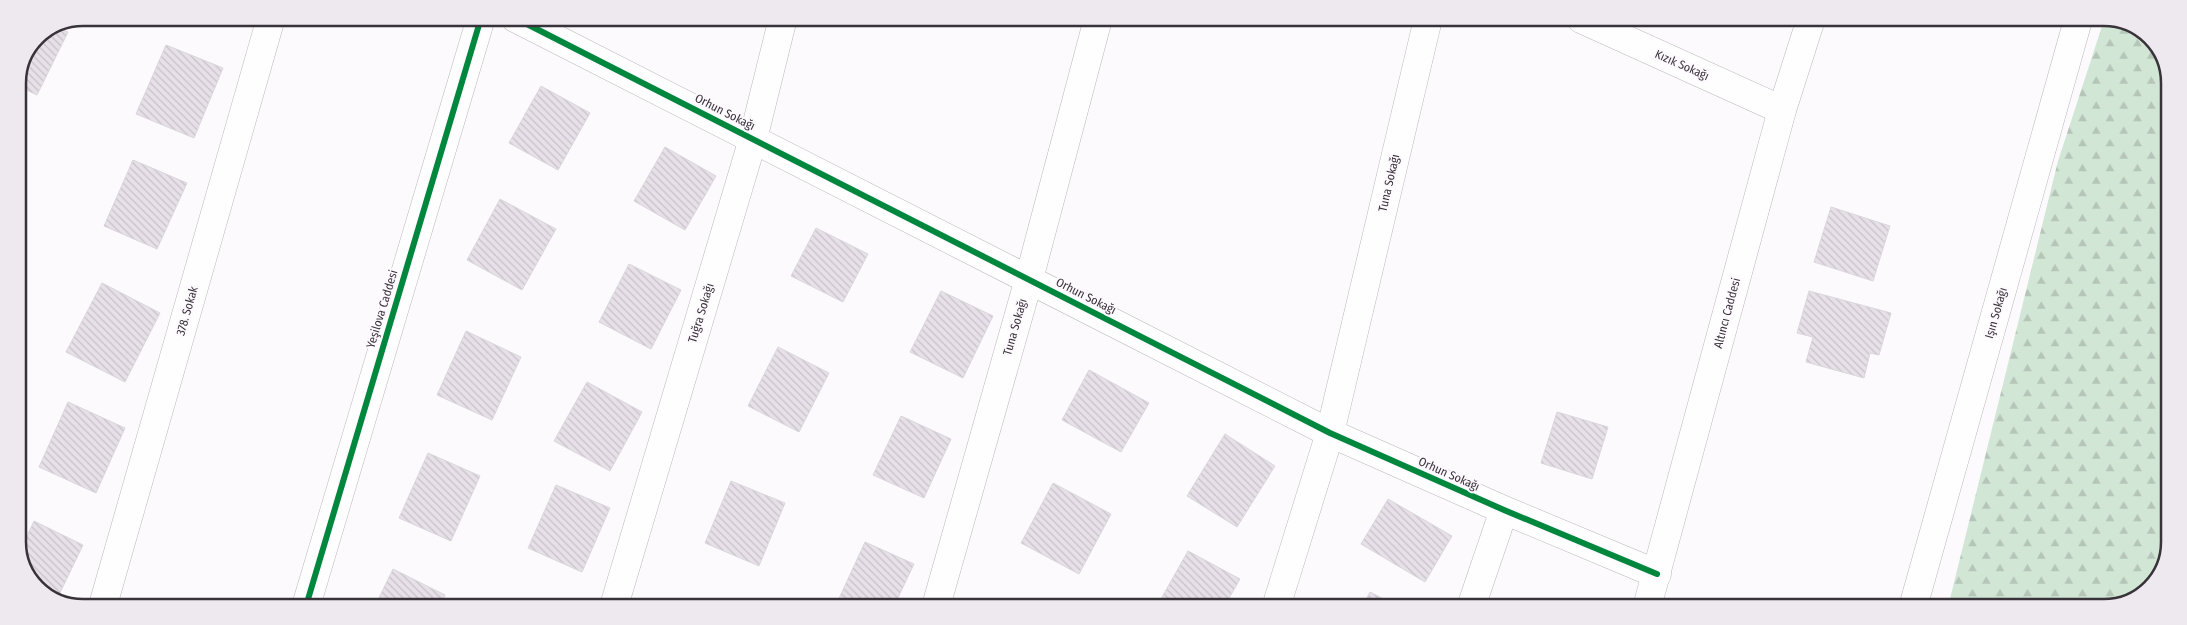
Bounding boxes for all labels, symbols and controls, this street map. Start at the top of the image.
street label: Kızık Sokağı [1653,47,1711,83]
street label: Orhun Sokağı [693,91,757,133]
street label: Tuna Sokağı [1376,153,1402,213]
street label: Yeşilova Caddesi [363,268,401,350]
street label: Orhun Sokağı [1054,275,1118,317]
street label: Altıncı Caddesi [1711,276,1743,350]
street label: Tuğra Sokağı [685,281,717,345]
street label: 378. Sokak [173,284,201,337]
street label: Işın Sokağı [1982,286,2010,340]
street label: Tuna Sokağı [1000,297,1030,357]
street label: Orhun Sokağı [1416,454,1482,494]

